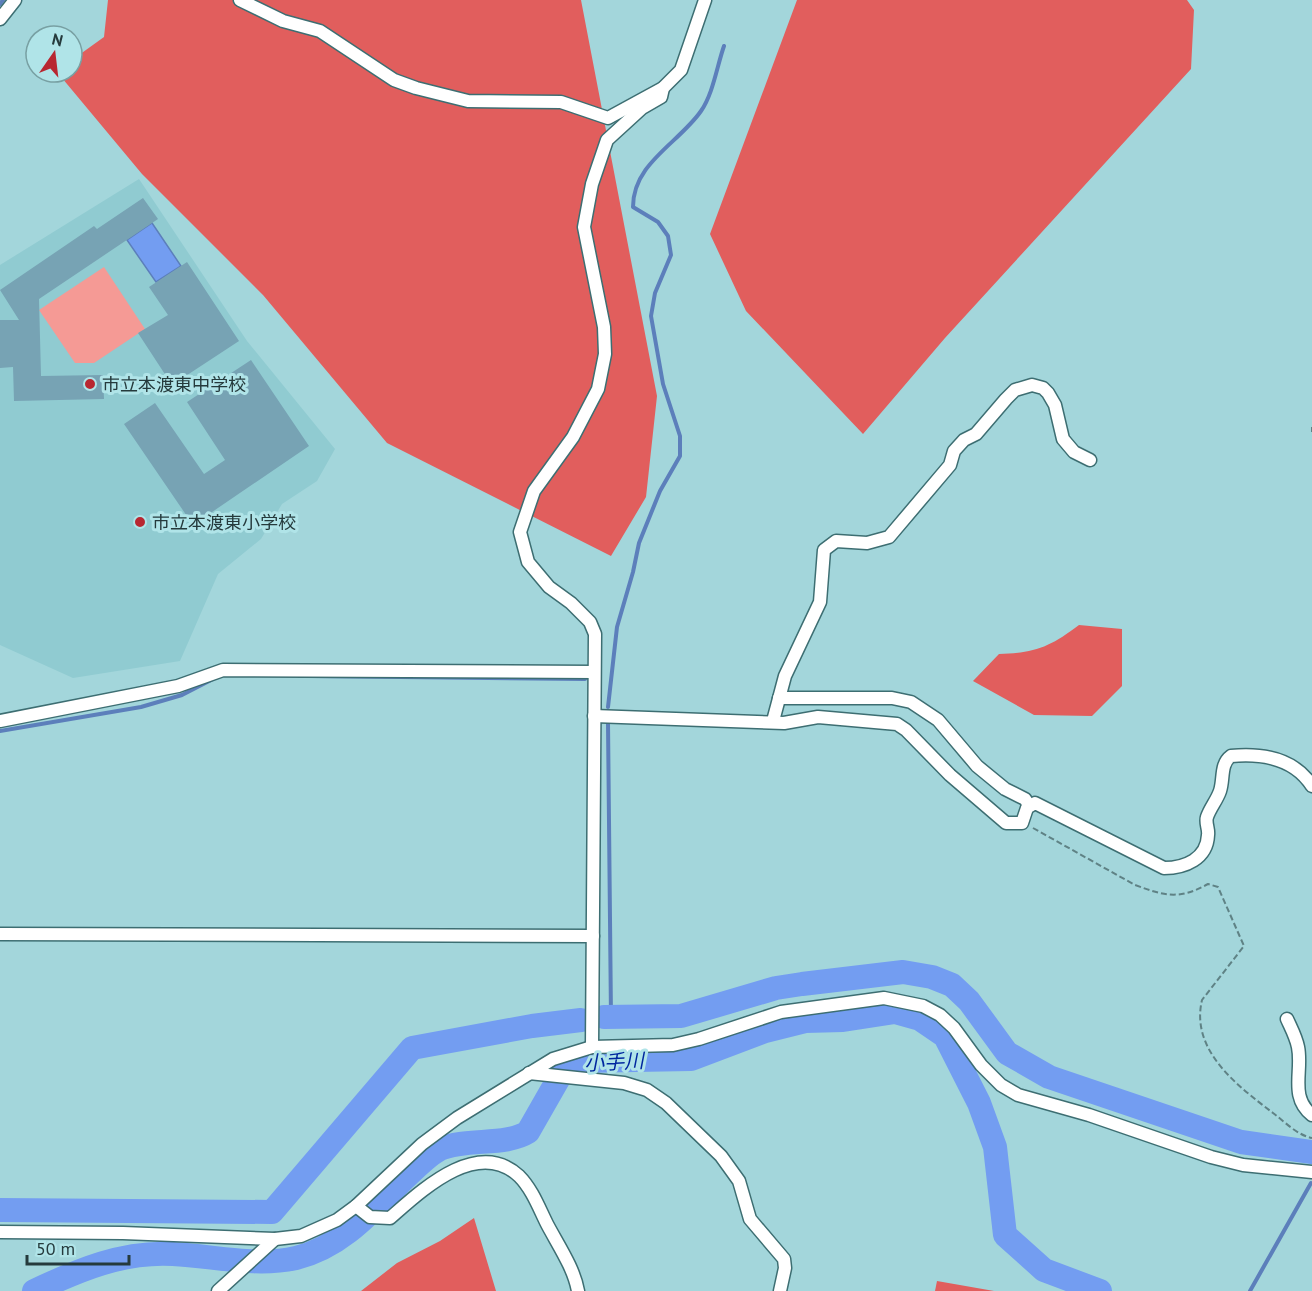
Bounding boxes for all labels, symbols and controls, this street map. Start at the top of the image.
north arrow [24,24,84,84]
text: N [50,28,65,50]
place label: 市立本渡東中学校 [102,373,246,396]
marker: 市立本渡東中学校 [83,377,97,391]
place label: 市立本渡東小学校 [152,511,296,534]
marker: 市立本渡東小学校 [133,515,147,529]
water label: 小手川 [583,1047,647,1077]
scale bar [27,1228,129,1266]
text: 50 m [36,1237,75,1260]

